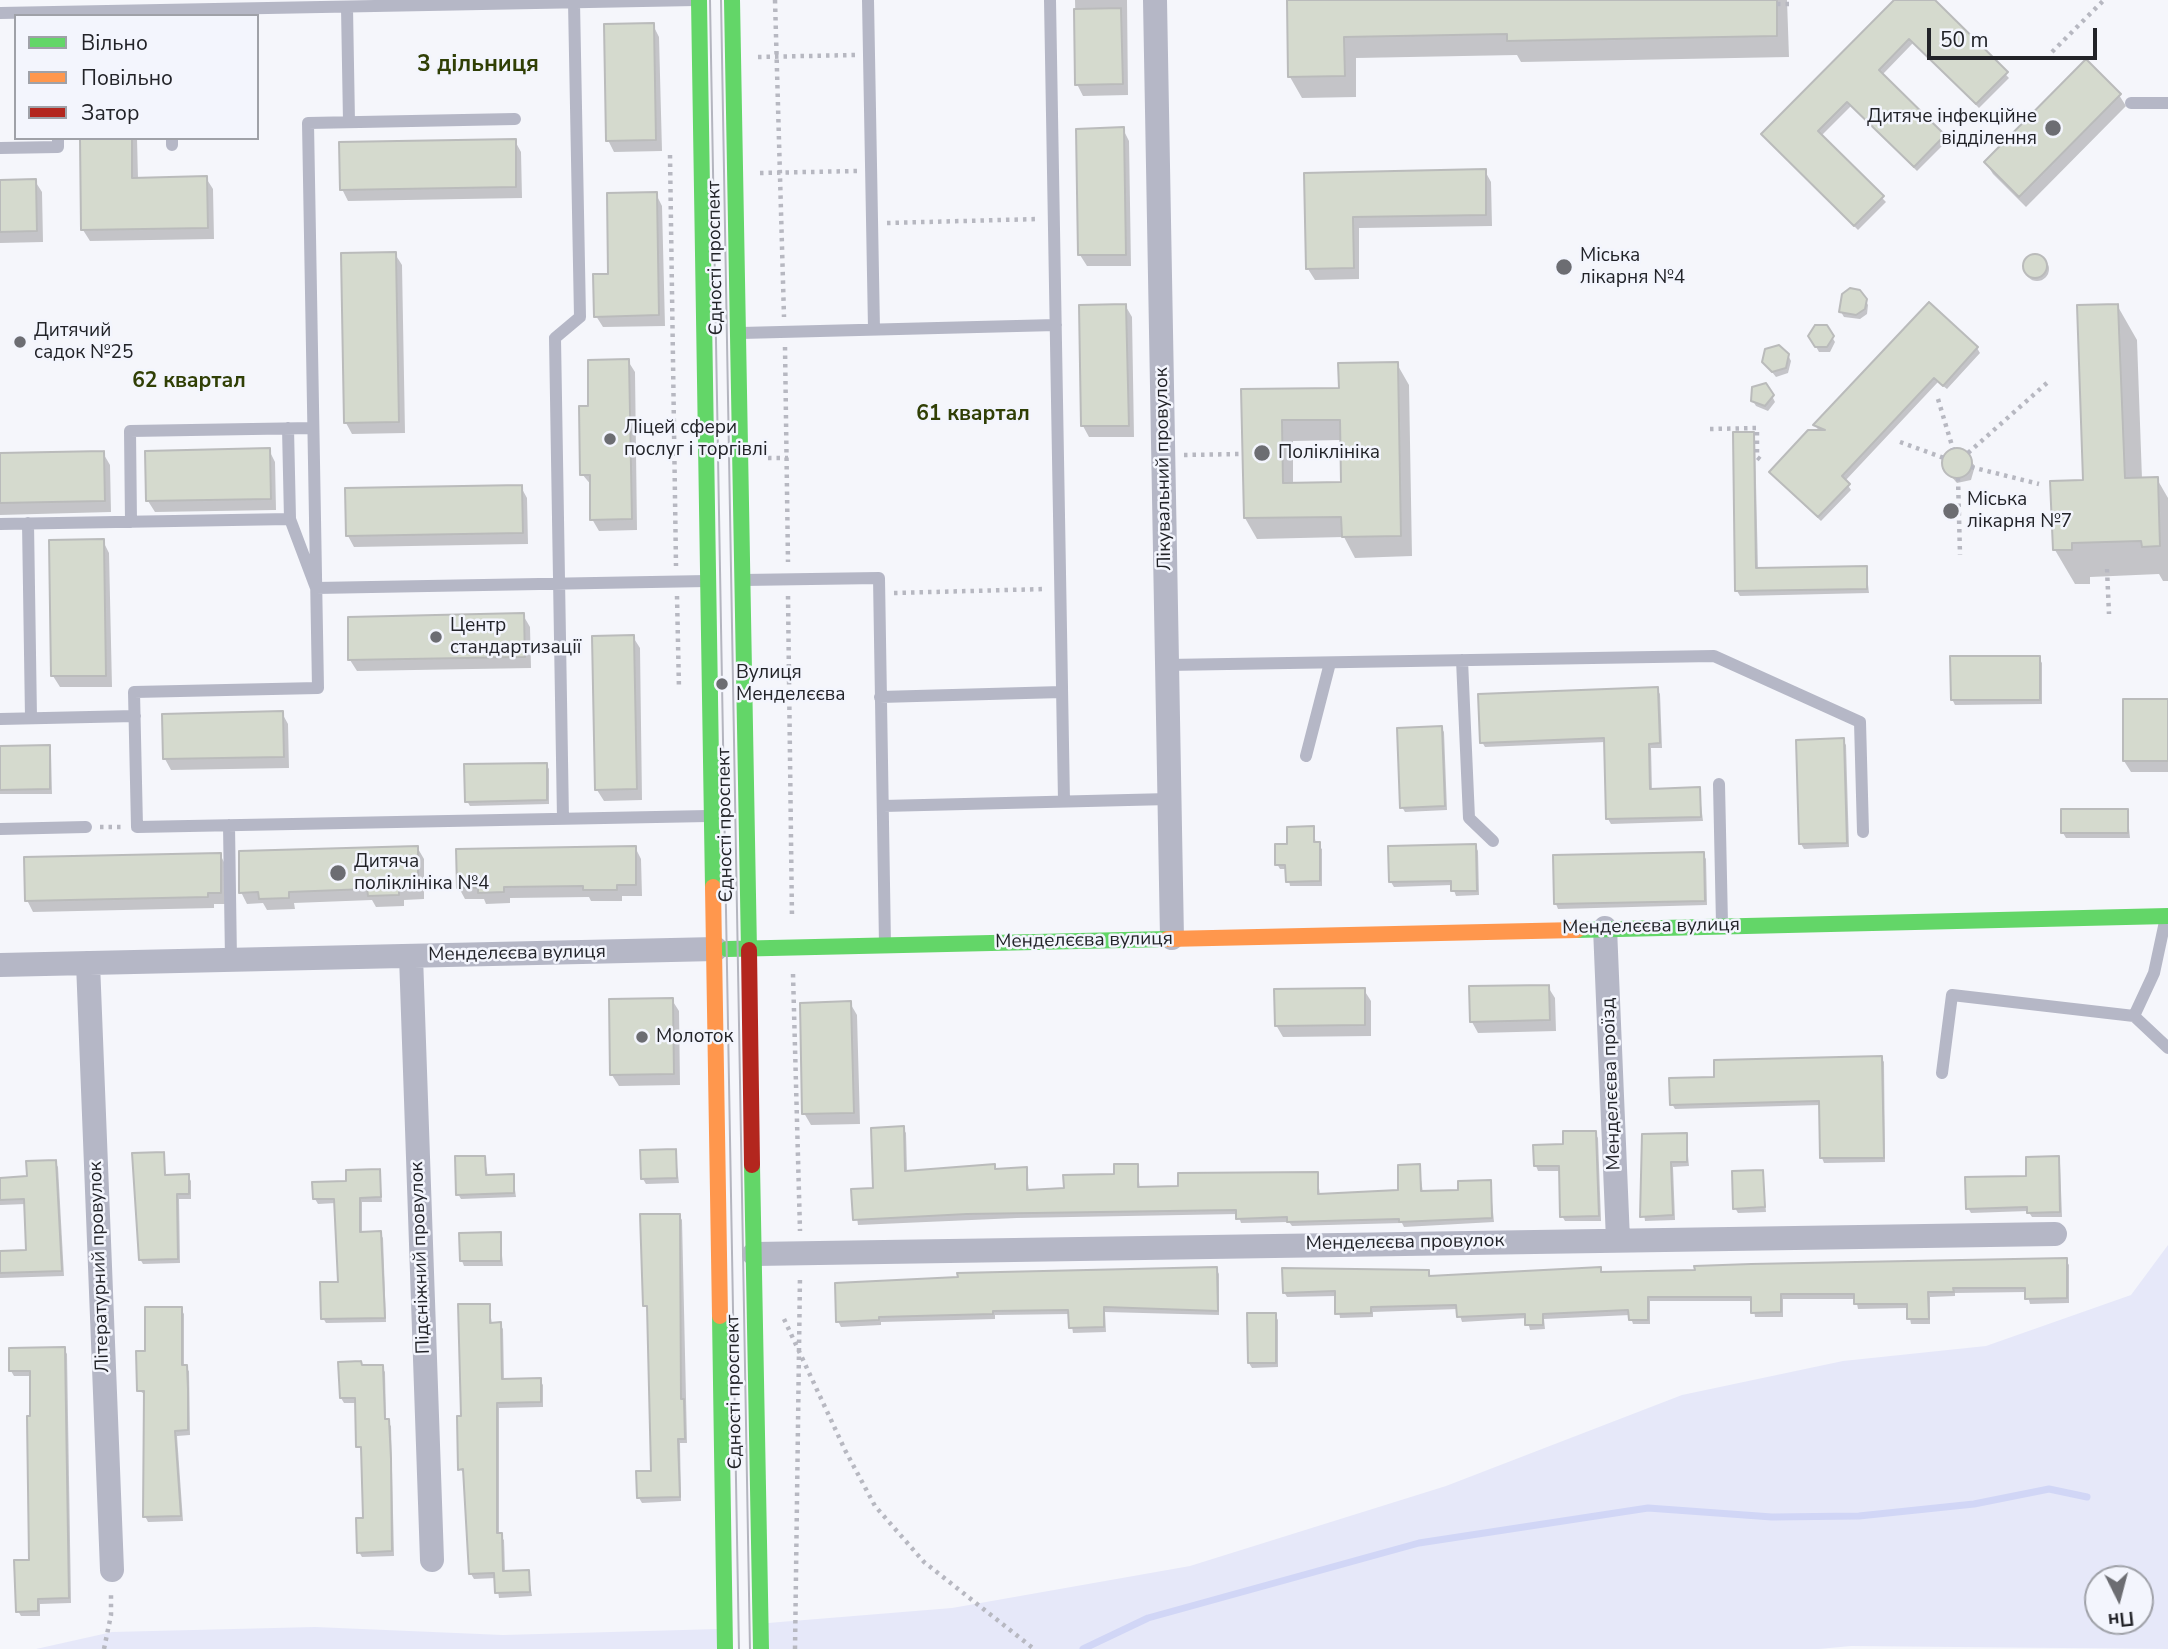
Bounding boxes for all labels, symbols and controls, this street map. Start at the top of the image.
legend [14,14,259,140]
scale bar [1930,14,2100,58]
text: 50 m [1940,26,1989,54]
text: Вільно [81,29,148,57]
district label: 3 дільниця [417,51,539,79]
text: Повільно [81,64,173,92]
text: Затор [81,99,139,127]
place label: Дитяче інфекційне відділення [1867,106,2037,150]
marker: Дитяче інфекційне відділення [2043,118,2063,138]
street label: Єдності проспект [703,180,729,336]
place label: Міська лікарня №4 [1580,245,1685,289]
marker: Міська лікарня №4 [1554,257,1574,277]
place label: Дитячий садок №25 [34,320,133,364]
marker: Дитячий садок №25 [12,334,28,350]
street label: Лікувальний провулок [1151,367,1177,571]
district label: 62 квартал [132,369,246,395]
district label: 61 квартал [916,402,1030,428]
place label: Ліцей сфери послуг і торгівлі [624,417,768,461]
marker: Ліцей сфери послуг і торгівлі [602,431,618,447]
place label: Поліклініка [1278,442,1380,464]
marker: Поліклініка [1252,443,1272,463]
place label: Міська лікарня №7 [1967,489,2072,533]
marker: Міська лікарня №7 [1941,501,1961,521]
place label: Центр стандартизації [450,615,581,659]
marker: Центр стандартизації [428,629,444,645]
place label: Вулиця Менделєєва [736,662,845,706]
marker: Вулиця Менделєєва [714,676,730,692]
street label: Єдності проспект [713,747,739,903]
place label: Дитяча поліклініка №4 [354,851,489,895]
marker: Дитяча поліклініка №4 [328,863,348,883]
street label: Менделєєва вулиця [1562,914,1740,940]
street label: Менделєєва вулиця [995,928,1173,954]
street label: Менделєєва вулиця [428,941,606,967]
street label: Менделєєва проїзд [1598,997,1626,1171]
place label: Молоток [656,1026,734,1048]
marker: Молоток [634,1029,650,1045]
street label: Літературний провулок [85,1161,115,1373]
street label: Підсніжний провулок [406,1161,436,1355]
street label: Менделєєва провулок [1305,1230,1505,1256]
street label: Єдності проспект [722,1314,748,1470]
north arrow [2084,1565,2154,1635]
text: Пн [2107,1605,2135,1633]

